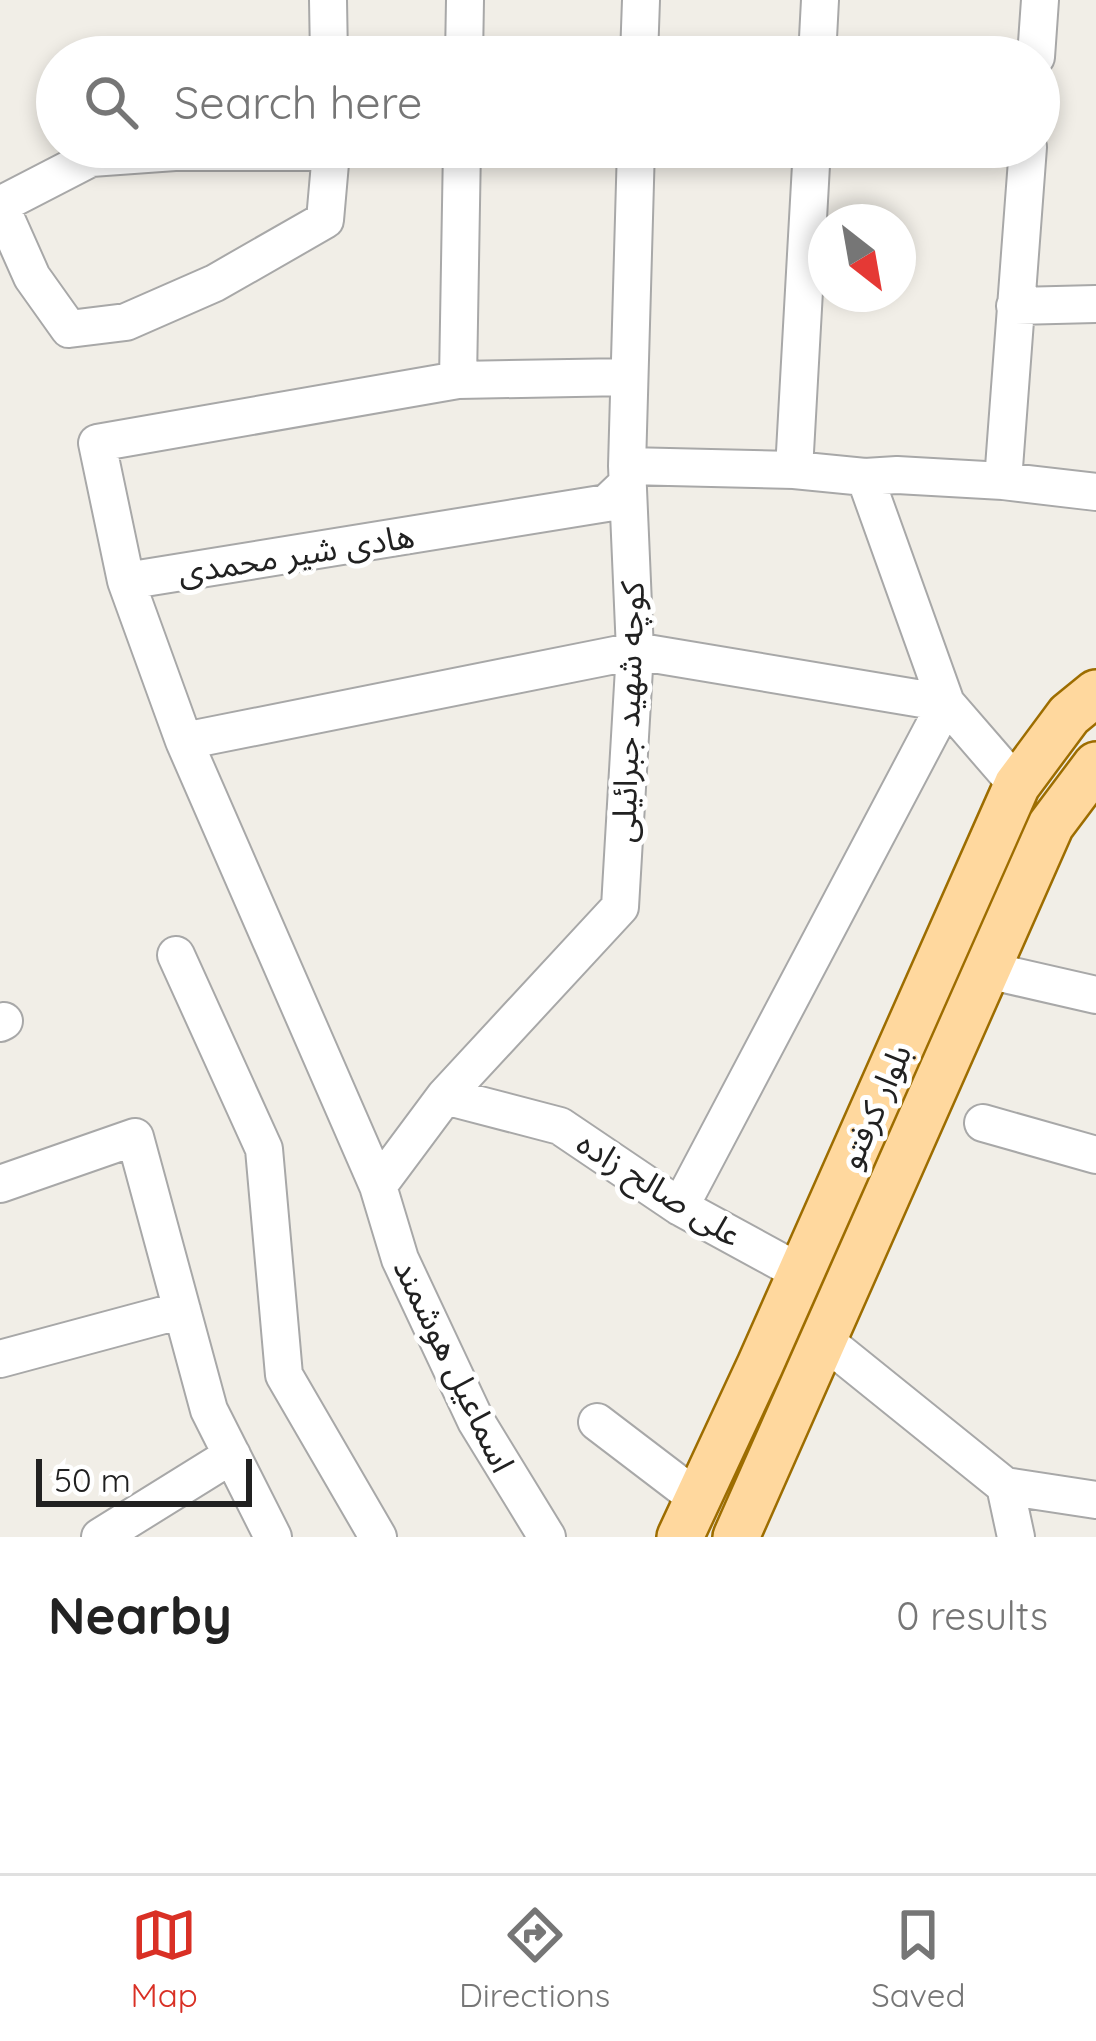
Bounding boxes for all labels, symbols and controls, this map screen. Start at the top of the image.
search box [36,36,1060,168]
icon: search [78,69,144,135]
text: Search here [174,74,422,130]
north arrow [808,204,916,312]
street label: هادی شیر محمدی [175,514,417,592]
street label: کوچه شهید جبرائیلی [602,580,654,843]
street label: بلوار کرفتو [829,1038,919,1174]
street label: علی صالح زاده [567,1121,750,1259]
street label: اسماعیل هوشمند [386,1251,524,1479]
scale bar [36,1453,252,1506]
text: 50 m [54,1459,131,1500]
text: Nearby [48,1583,232,1647]
text: 0 results [896,1591,1048,1640]
tab: Map [131,1902,198,2015]
tab: Directions [459,1902,610,2015]
tab: Saved [871,1902,965,2015]

